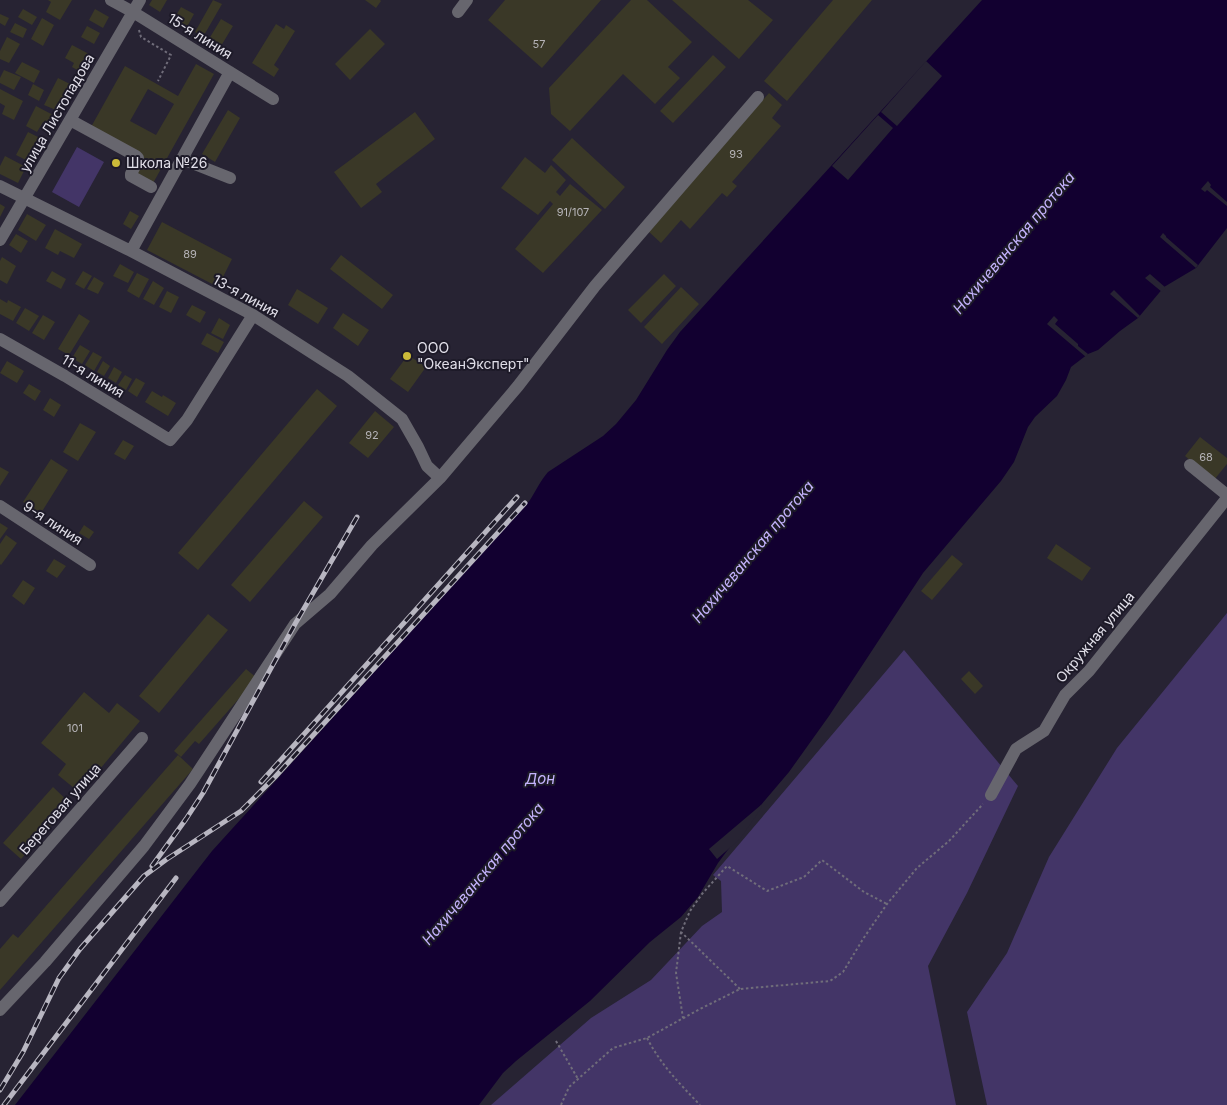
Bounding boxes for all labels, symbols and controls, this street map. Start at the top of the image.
street label: 15-я линия [165,9,236,62]
house number: 57 [533,37,545,51]
street label: улица Листопадова [16,50,97,175]
house number: 93 [729,147,743,161]
place label: Школа №26 [126,154,207,171]
marker: Школа №26 [110,157,122,169]
water label: Нахичеванская протока [949,168,1079,318]
house number: 91/107 [557,205,589,219]
house number: 89 [183,247,197,261]
street label: 13-я линия [210,270,282,321]
place label: ООО "ОкеанЭксперт" [417,339,529,372]
street label: 11-я линия [59,350,128,401]
marker: ООО "ОкеанЭксперт" [401,350,413,362]
house number: 92 [365,428,379,442]
house number: 68 [1199,450,1213,464]
water label: Нахичеванская протока [688,477,818,627]
street label: 9-я линия [20,497,86,548]
street label: Окружная улица [1052,588,1138,686]
house number: 101 [67,721,83,735]
street label: Береговая улица [15,760,104,858]
water label: Дон [524,769,555,788]
water label: Нахичеванская протока [418,799,548,949]

